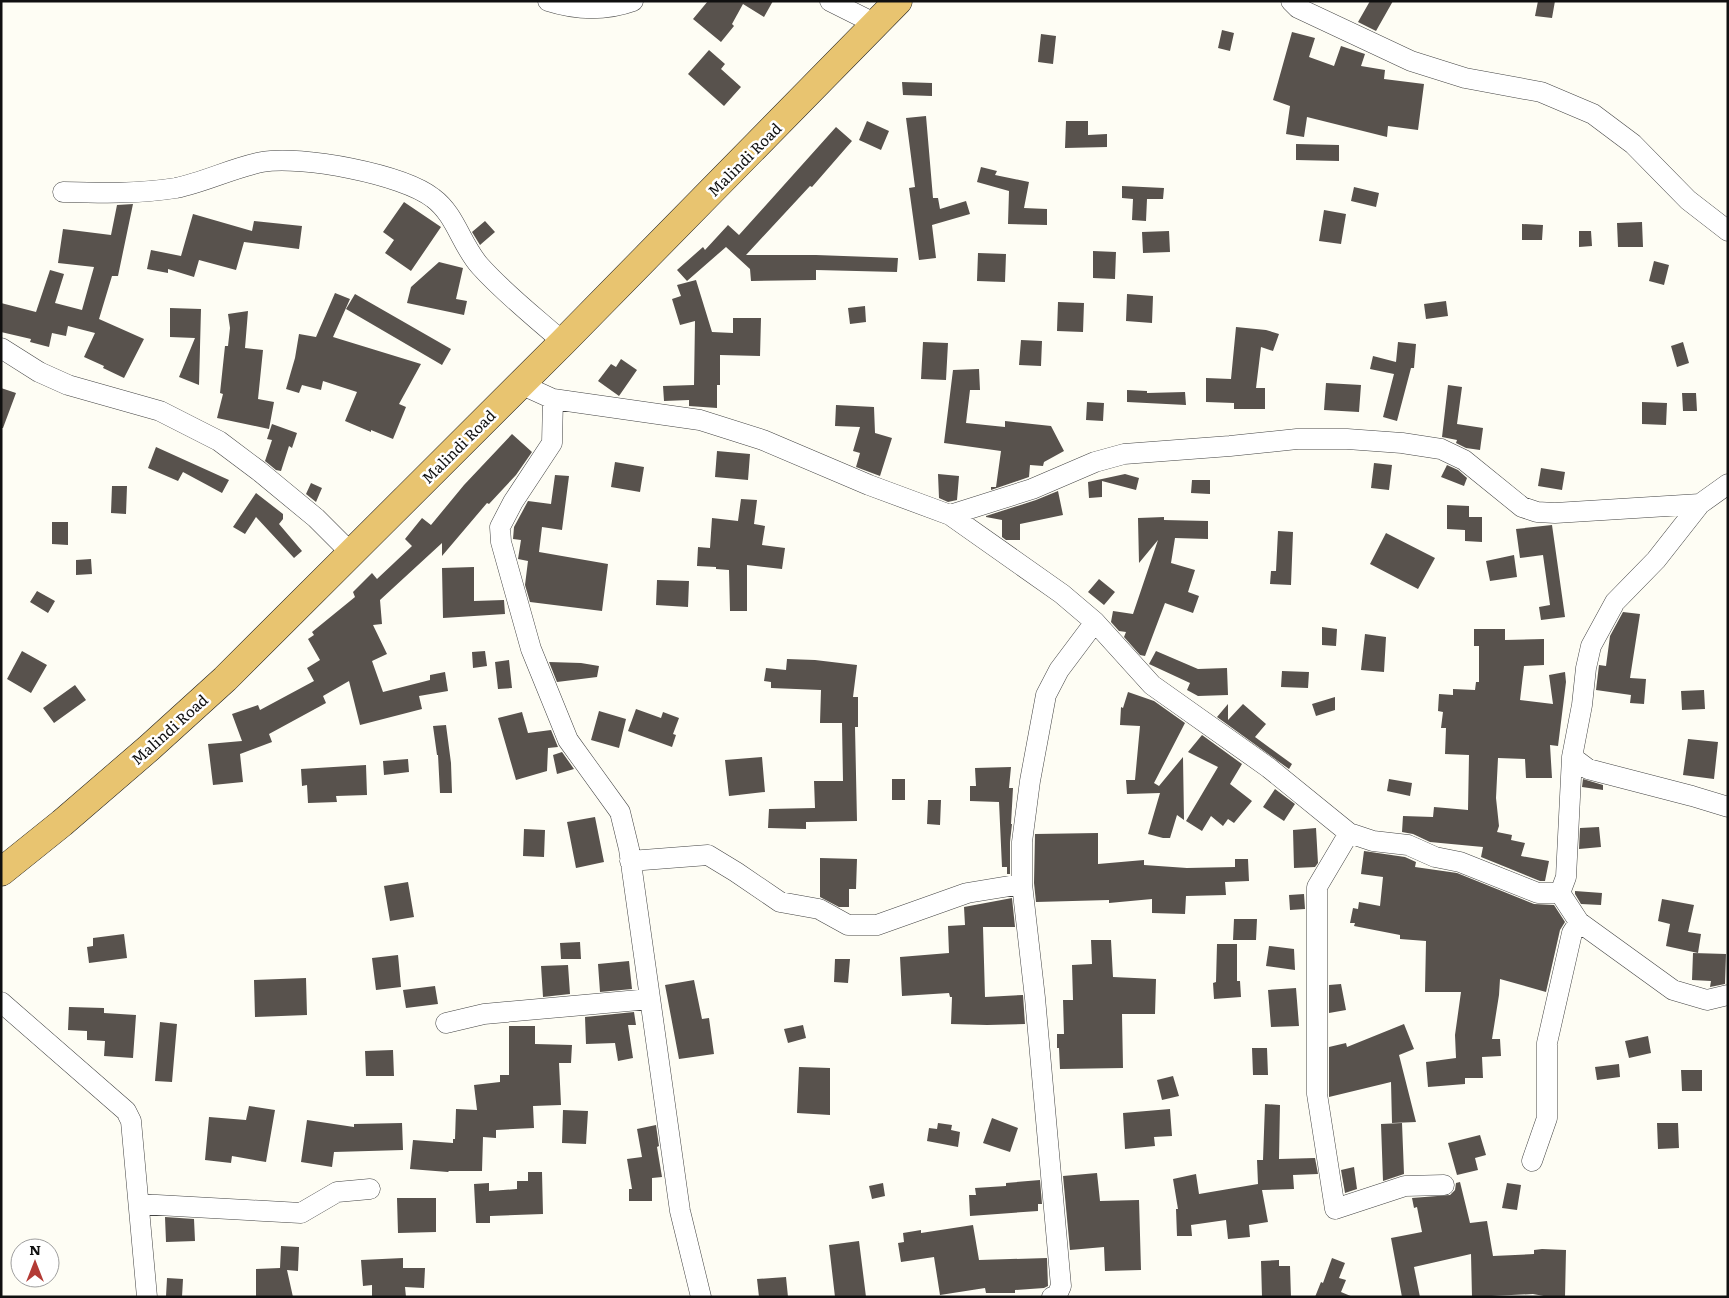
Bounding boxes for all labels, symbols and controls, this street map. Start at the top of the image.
street label: Malindi Road [702,117,786,201]
street label: Malindi Road [416,404,500,488]
street label: Malindi Road [126,688,212,770]
north arrow [10,1238,60,1288]
text: N [29,1239,41,1259]

